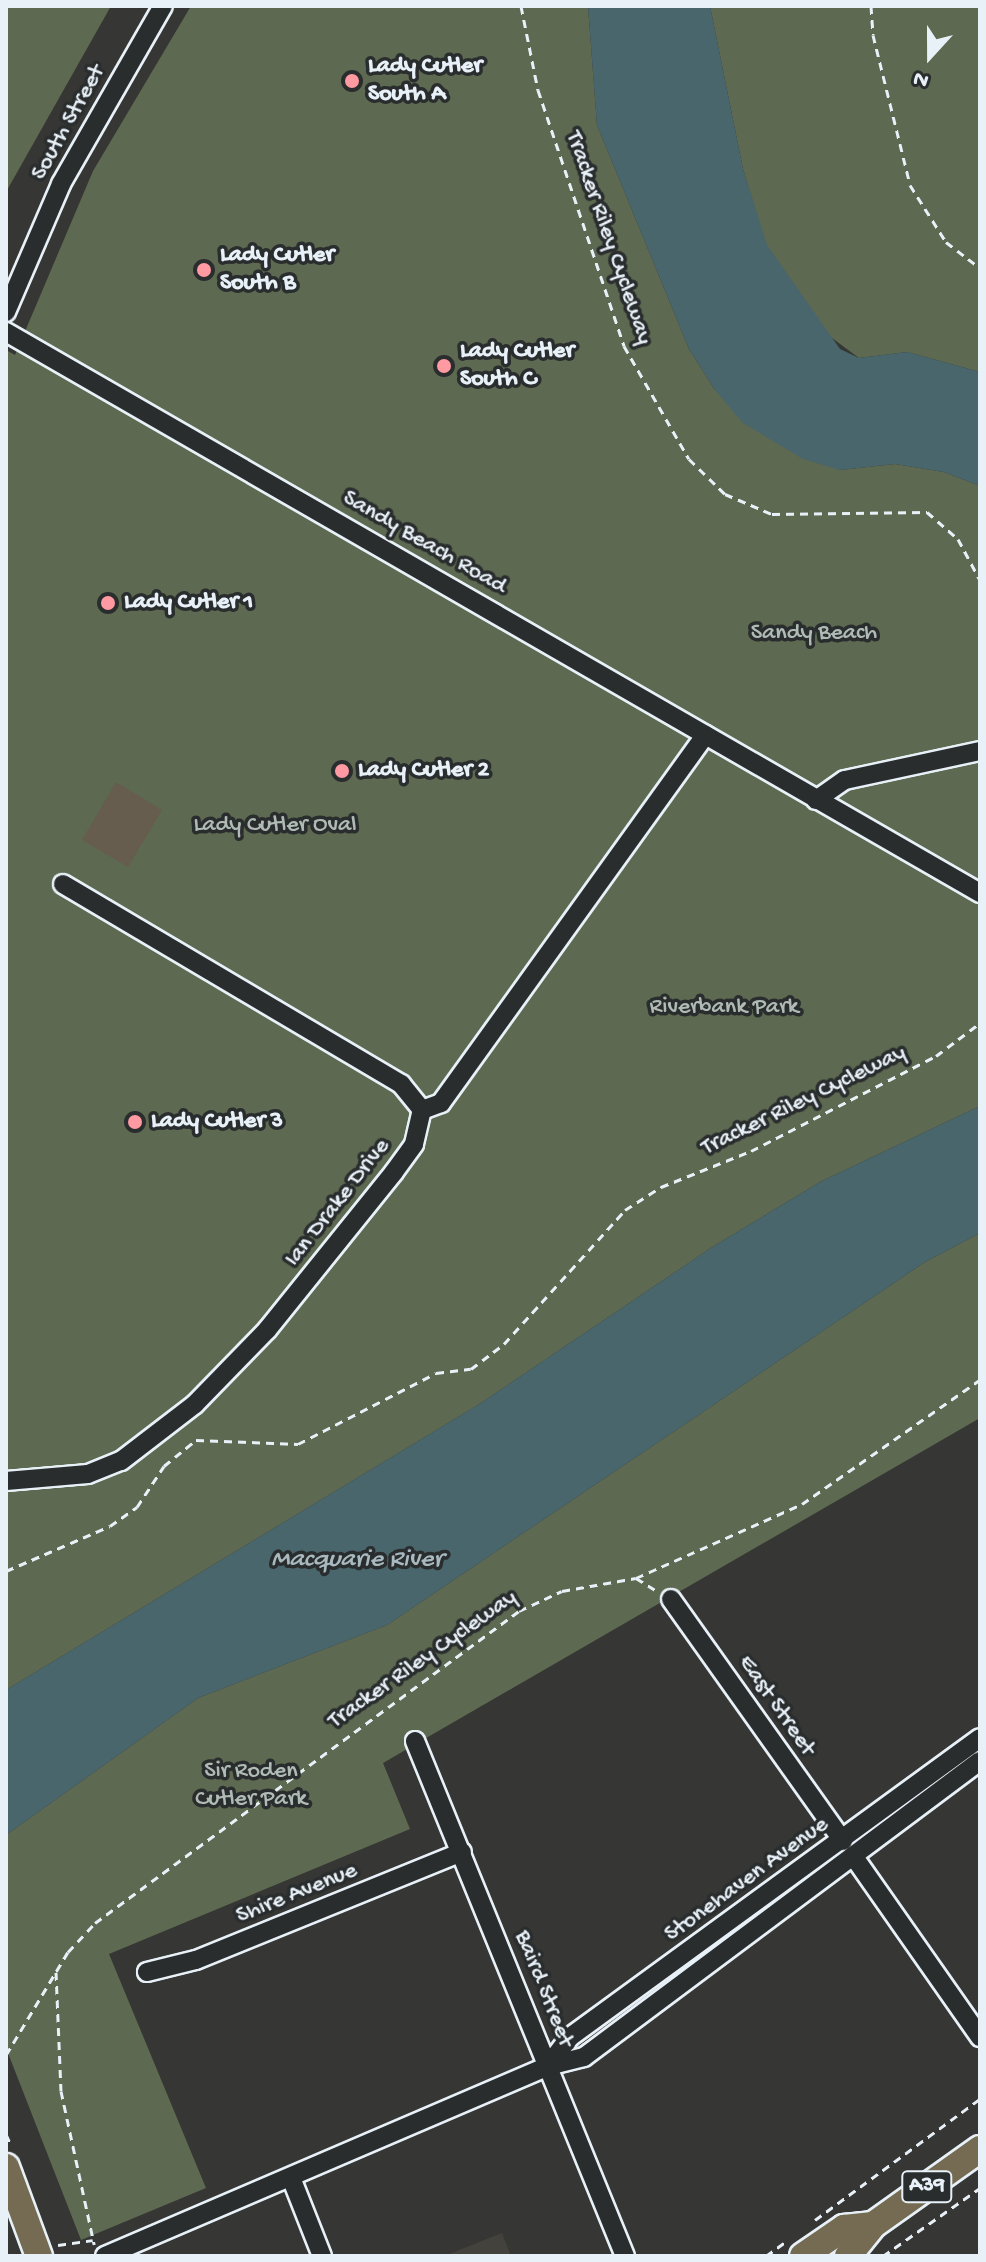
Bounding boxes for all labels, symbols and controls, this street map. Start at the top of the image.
north arrow [890,16,970,96]
place label: Lady Cutler South A [368,53,482,109]
street label: South Street [26,60,112,186]
text: N [910,64,933,93]
marker: Lady Cutler South A [343,72,361,90]
street label: Tracker Riley Cycleway [558,128,658,348]
place label: Lady Cutler South B [220,242,334,298]
marker: Lady Cutler South B [195,261,213,279]
place label: Lady Cutler South C [460,338,574,394]
marker: Lady Cutler South C [435,357,453,375]
street label: Sandy Beach Road [337,484,511,602]
place label: Lady Cutler 1 [124,589,253,617]
marker: Lady Cutler 1 [99,594,117,612]
park label: Sandy Beach [751,620,877,648]
place label: Lady Cutler 2 [358,757,489,785]
marker: Lady Cutler 2 [333,762,351,780]
park label: Lady Cutler Oval [193,812,357,840]
park label: Riverbank Park [650,994,798,1022]
street label: Tracker Riley Cycleway [697,1039,911,1163]
place label: Lady Cutler 3 [151,1108,283,1136]
marker: Lady Cutler 3 [126,1113,144,1131]
street label: Ian Drake Drive [279,1133,397,1273]
water label: Macquarie River [271,1545,443,1577]
street label: Tracker Riley Cycleway [323,1584,523,1736]
street label: East Street [731,1650,821,1762]
park label: Sir Roden Cutler Park [195,1758,307,1814]
street label: Stonehaven Avenue [659,1811,835,1949]
street label: Shire Avenue [232,1857,362,1931]
street label: Baird Street [507,1927,579,2051]
road number: A39 [901,2169,953,2205]

